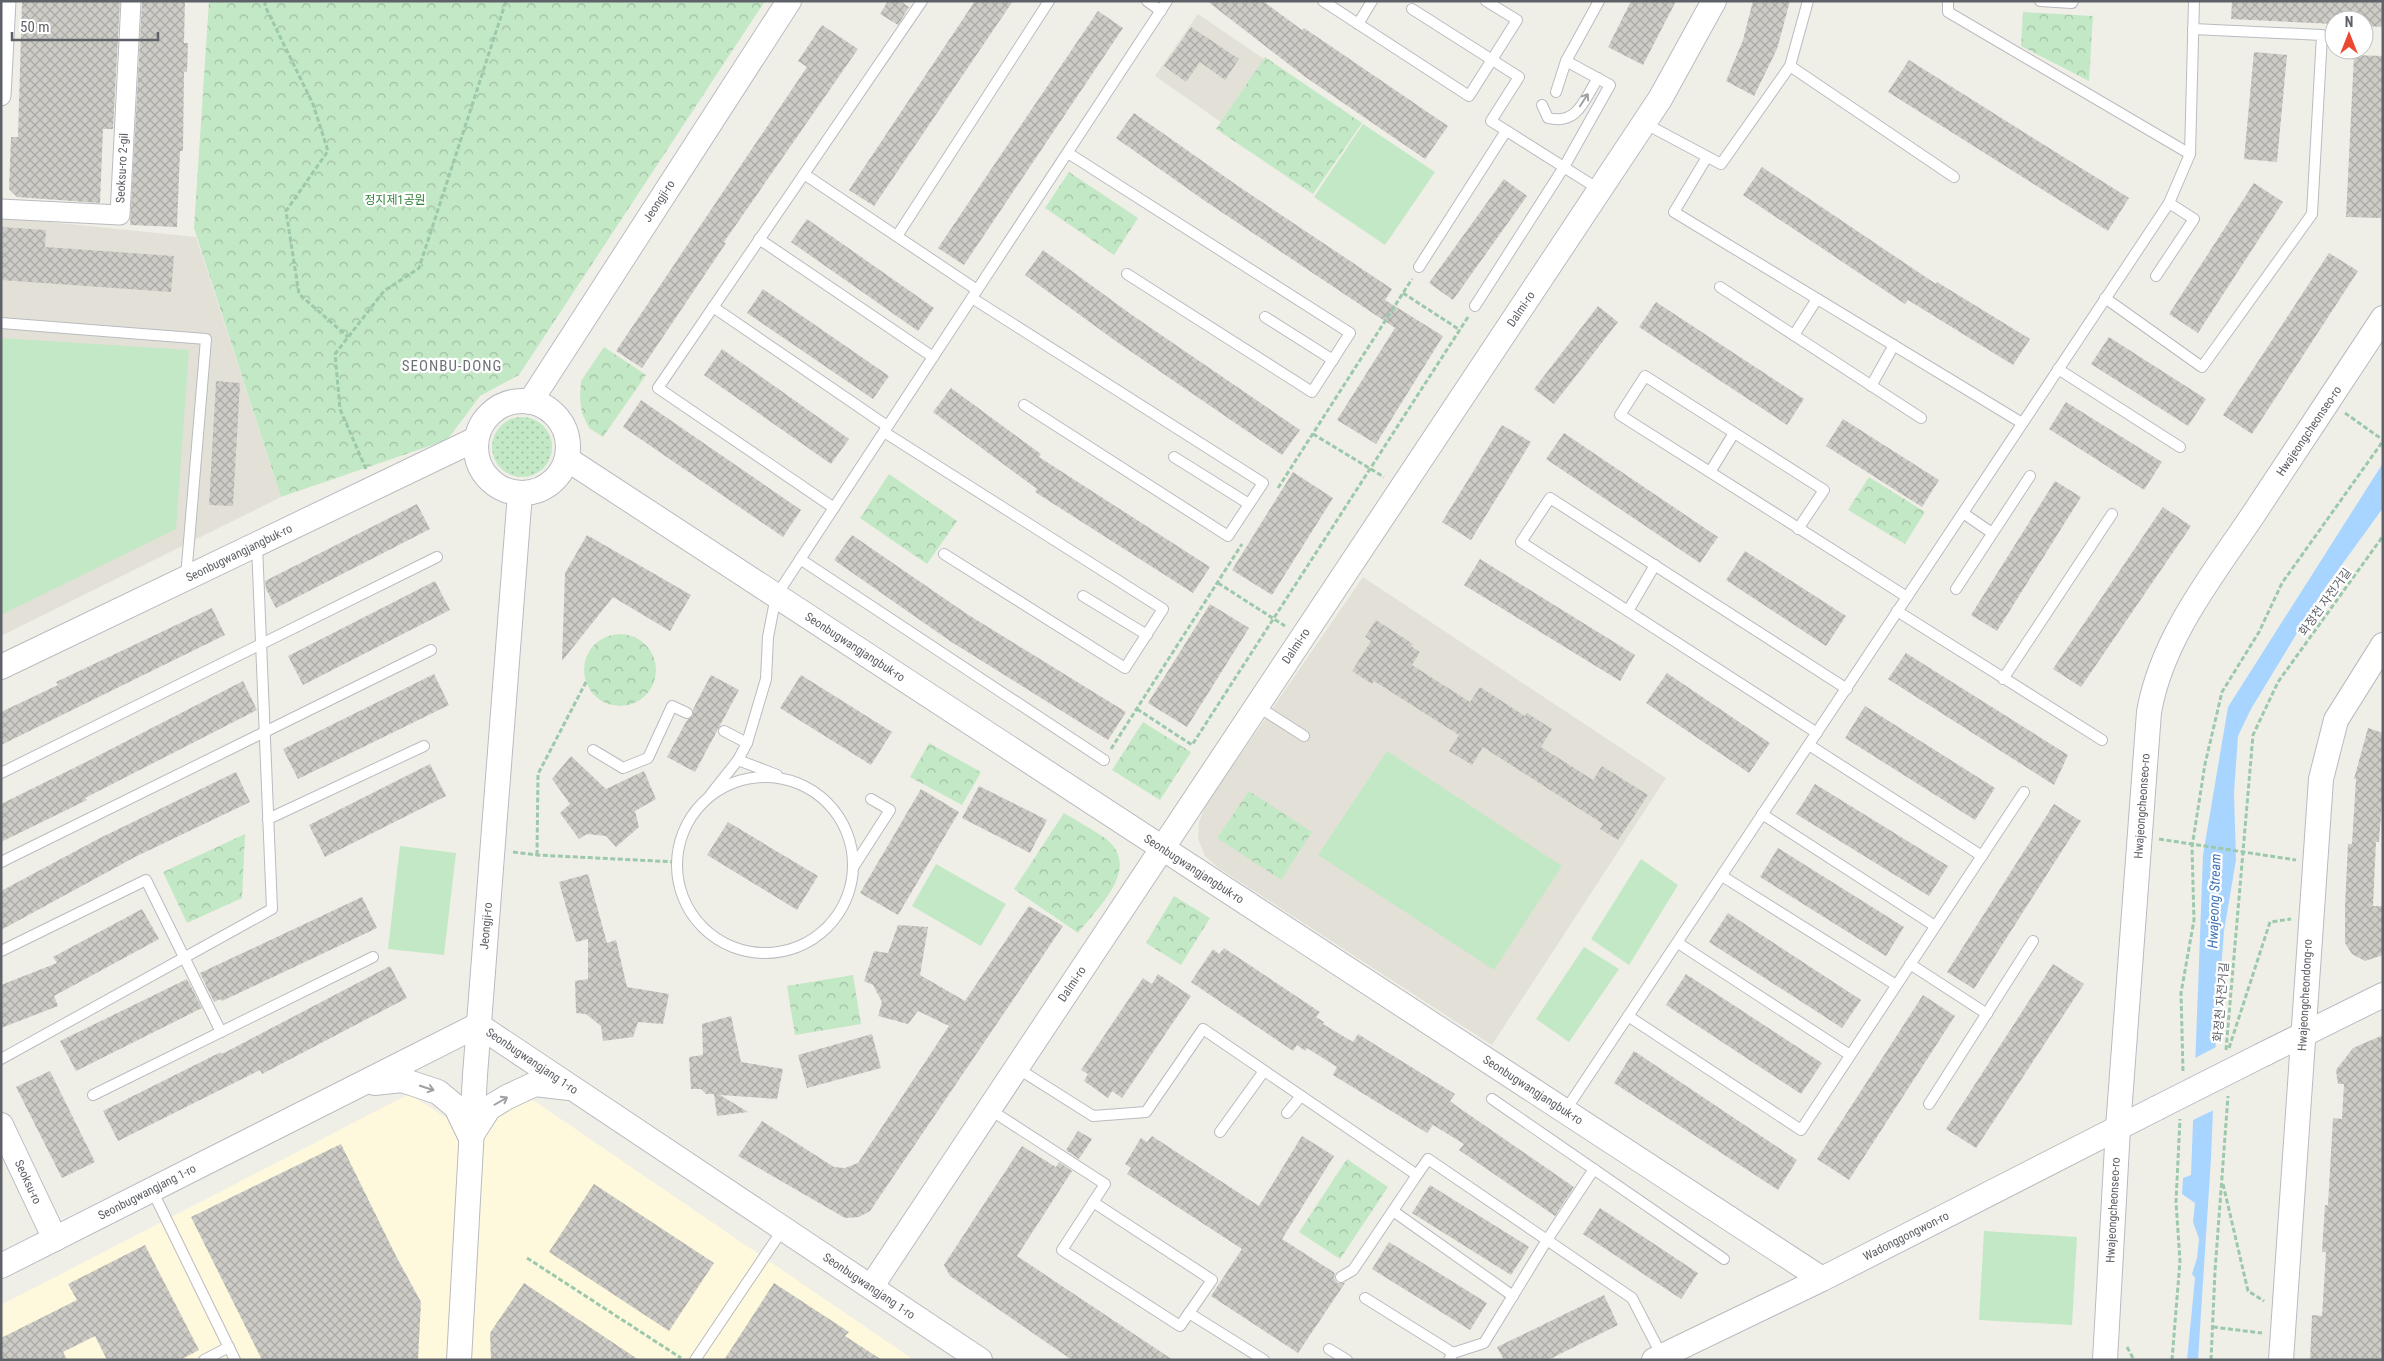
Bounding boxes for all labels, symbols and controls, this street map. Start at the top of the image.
scale bar [12,10,159,42]
north arrow [2324,10,2374,60]
text: N [2345,14,2353,30]
text: 50 m [20,18,50,36]
one-way arrow [1580,93,1590,107]
street label: Seoksu-ro 2-gil [113,133,131,203]
street label: Jeongji-ro [640,177,678,225]
park label: 정지제1공원 [364,193,426,207]
street label: Dalmi-ro [1504,289,1538,329]
district label: SEONBU-DONG [402,357,502,375]
street label: Hwajeongcheonseo-ro [2274,383,2344,479]
street label: Seonbugwangjangbuk-ro [184,521,294,585]
street label: 화정천 자전거길 [2296,566,2354,638]
street label: Seonbugwangjangbuk-ro [802,609,908,685]
street label: Dalmi-ro [1279,626,1313,666]
street label: Hwajeongcheonseo-ro [2131,753,2153,859]
street label: Seonbugwangjangbuk-ro [1141,831,1247,907]
water label: Hwajeong Stream [2204,853,2224,949]
street label: Jeongji-ro [477,902,495,950]
street label: Hwajeongcheondong-ro [2295,939,2315,1051]
street label: 화정천 자전거길 [2211,962,2231,1042]
street label: Dalmi-ro [1055,964,1089,1004]
street label: Seonbugwangjang 1-ro [483,1025,581,1097]
street label: Seonbugwangjangbuk-ro [1480,1052,1586,1128]
one-way arrow [419,1084,435,1093]
one-way arrow [494,1096,509,1106]
street label: Hwajeongcheonseo-ro [2103,1157,2123,1263]
street label: Seoksu-ro [12,1158,44,1206]
street label: Seonbugwangjang 1-ro [96,1161,198,1223]
street label: Wadonggongwon-ro [1861,1208,1951,1264]
street label: Seonbugwangjang 1-ro [820,1250,918,1322]

